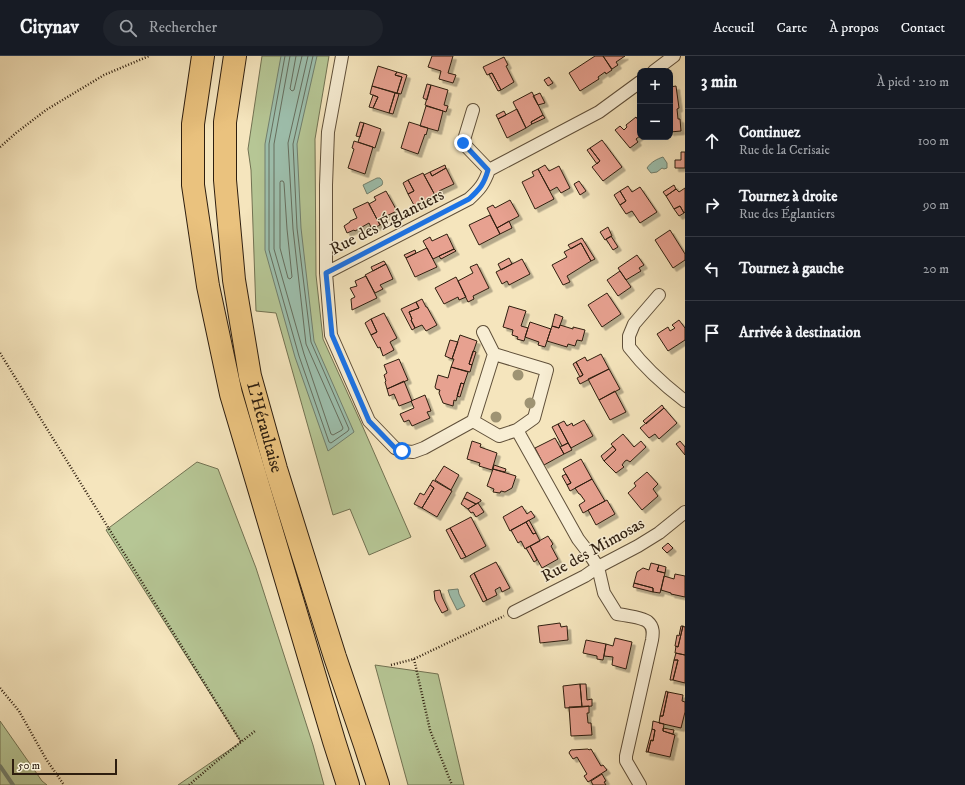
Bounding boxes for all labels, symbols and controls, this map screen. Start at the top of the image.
search box [103,10,383,46]
text: Citynav [20,16,79,39]
icon: search [117,17,139,39]
text: Rechercher [149,18,217,37]
text: Accueil [713,19,755,37]
text: Carte [777,19,807,37]
text: À propos [829,19,879,37]
text: Contact [901,19,945,37]
map controls [637,68,673,140]
button: + [637,68,673,104]
text: 3 min [701,71,737,93]
text: À pied · 210 m [877,74,949,90]
button: − [637,104,673,140]
text: Continuez [739,123,800,142]
icon: ahead [701,130,723,152]
text: 100 m [918,133,949,149]
route end [454,134,472,152]
text: Rue de la Cerisaie [739,142,830,158]
street label: Rue des Églantiers [326,184,448,260]
text: Tournez à droite [739,187,837,206]
icon: right [701,194,723,216]
text: 90 m [923,197,949,213]
text: Rue des Églantiers [739,206,835,222]
icon: left [701,258,723,280]
text: Tournez à gauche [739,259,844,278]
text: 20 m [923,261,949,277]
icon: arrive [701,322,723,344]
text: Arrivée à destination [739,323,861,342]
street label: L'Héraultaise [241,380,288,475]
route start [393,442,411,460]
street label: Rue des Mimosas [538,512,649,587]
scale bar [12,757,117,776]
text: 50 m [18,759,40,773]

